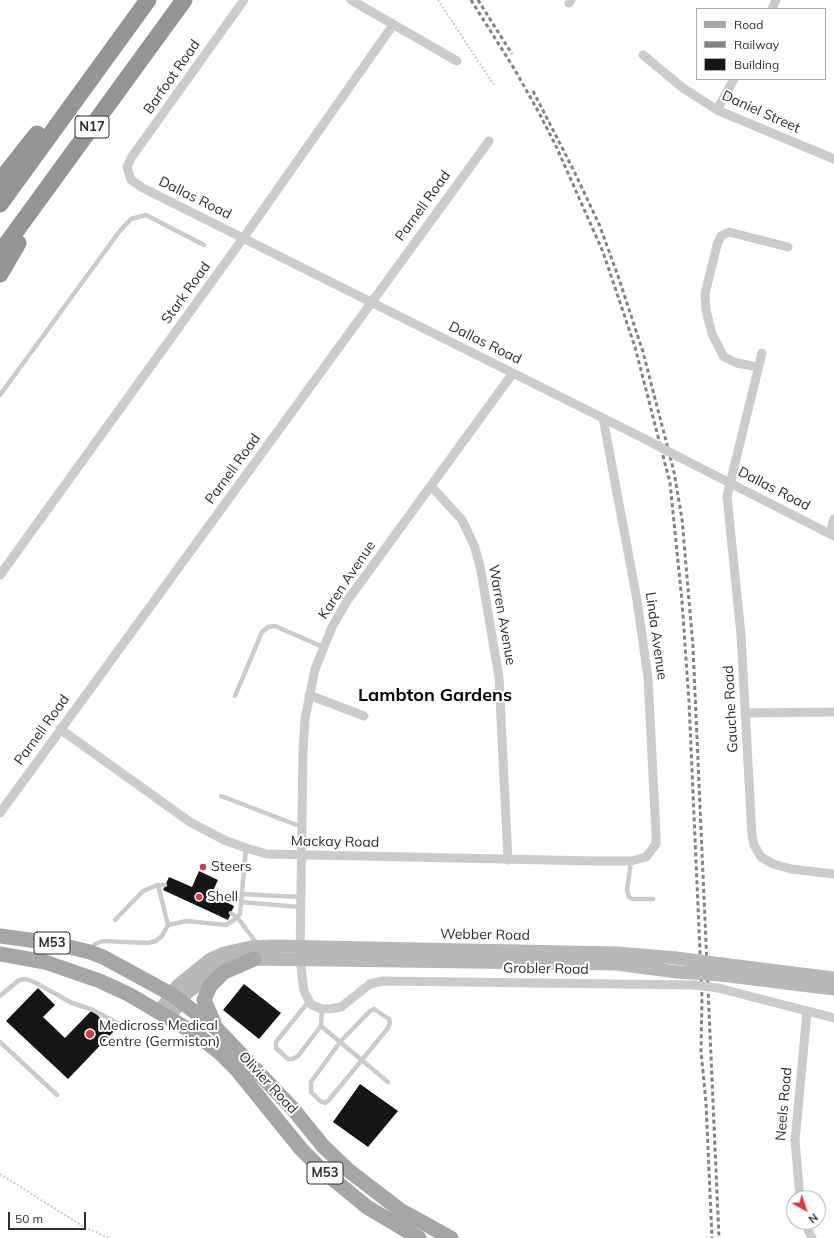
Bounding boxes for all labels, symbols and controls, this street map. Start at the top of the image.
legend [696,8,826,80]
text: Road [734,17,763,32]
street label: Barfoot Road [140,37,204,117]
text: Railway [734,37,779,52]
text: Building [734,57,779,72]
street label: Daniel Street [719,87,803,137]
road number: N17 [75,116,109,138]
street label: Parnell Road [392,168,454,244]
street label: Dallas Road [156,173,234,223]
street label: Stark Road [158,259,214,327]
street label: Dallas Road [446,318,524,368]
street label: Parnell Road [202,431,264,507]
street label: Dallas Road [735,464,813,514]
street label: Karen Avenue [315,538,379,622]
street label: Warren Avenue [485,564,519,666]
street label: Linda Avenue [642,591,670,681]
street label: Gauche Road [720,665,742,753]
district label: Lambton Gardens [358,685,512,707]
street label: Parnell Road [11,692,73,768]
street label: Mackay Road [291,833,379,851]
place label: Steers [211,859,252,875]
marker: Steers [198,862,208,872]
place label: Shell [207,889,238,905]
marker: Shell [194,892,204,902]
street label: Webber Road [440,926,530,944]
road number: M53 [34,932,70,954]
street label: Grobler Road [503,960,589,978]
place label: Medicross Medical Centre (Germiston) [99,1018,220,1050]
marker: Medicross Medical Centre (Germiston) [84,1028,96,1040]
street label: Olivier Road [235,1048,301,1118]
street label: Neels Road [772,1066,796,1142]
road number: M53 [307,1162,343,1184]
north arrow [786,1190,826,1230]
scale bar [10,1204,88,1230]
text: N [805,1210,821,1226]
text: 50 m [15,1211,43,1226]

